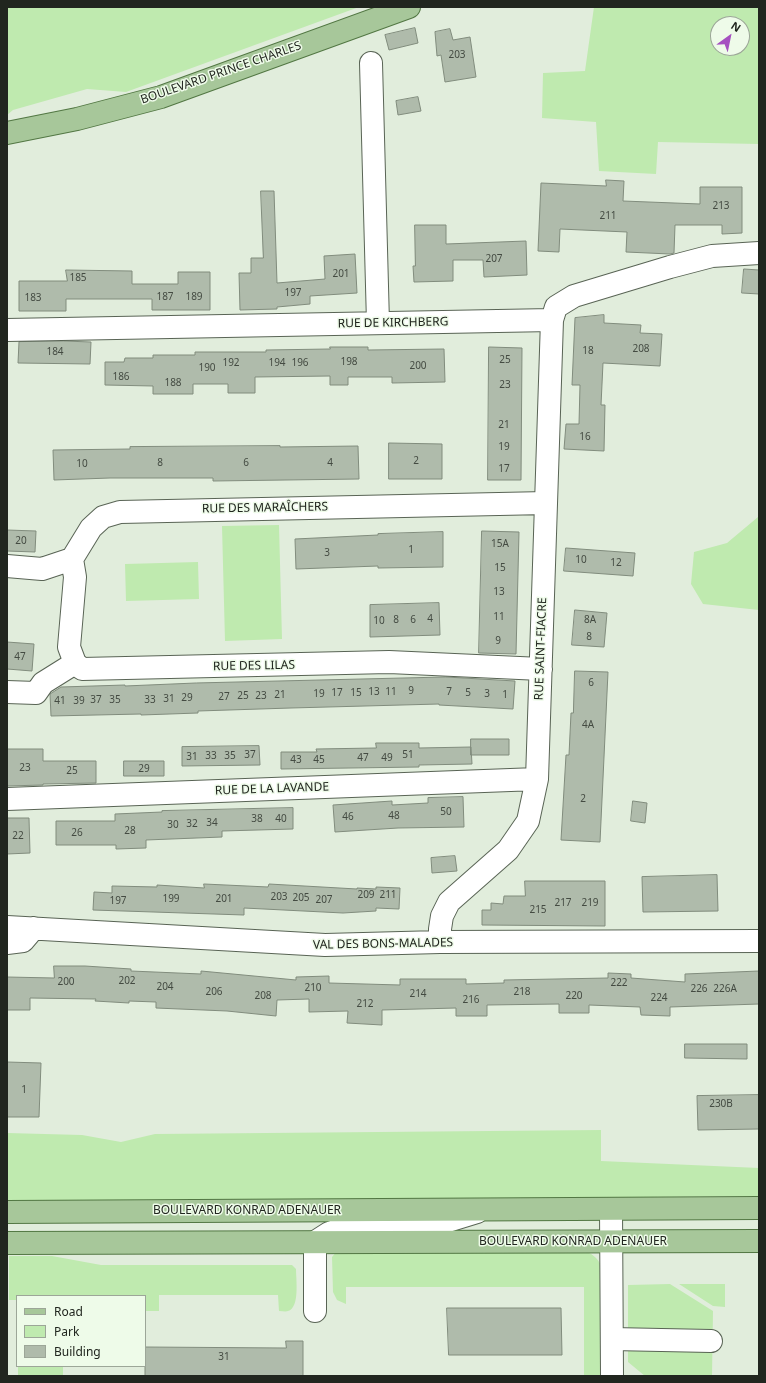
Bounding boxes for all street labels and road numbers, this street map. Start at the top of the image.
street label: BOULEVARD PRINCE CHARLES [139,39,303,107]
street label: RUE DE KIRCHBERG [338,315,448,331]
street label: RUE DES MARAÎCHERS [202,500,328,516]
street label: RUE SAINT-FIACRE [532,597,550,701]
street label: RUE DES LILAS [213,658,295,674]
street label: RUE DE LA LAVANDE [215,780,329,798]
street label: VAL DES BONS-MALADES [313,936,453,952]
street label: BOULEVARD KONRAD ADENAUER [153,1204,341,1218]
street label: BOULEVARD KONRAD ADENAUER [479,1235,667,1249]

